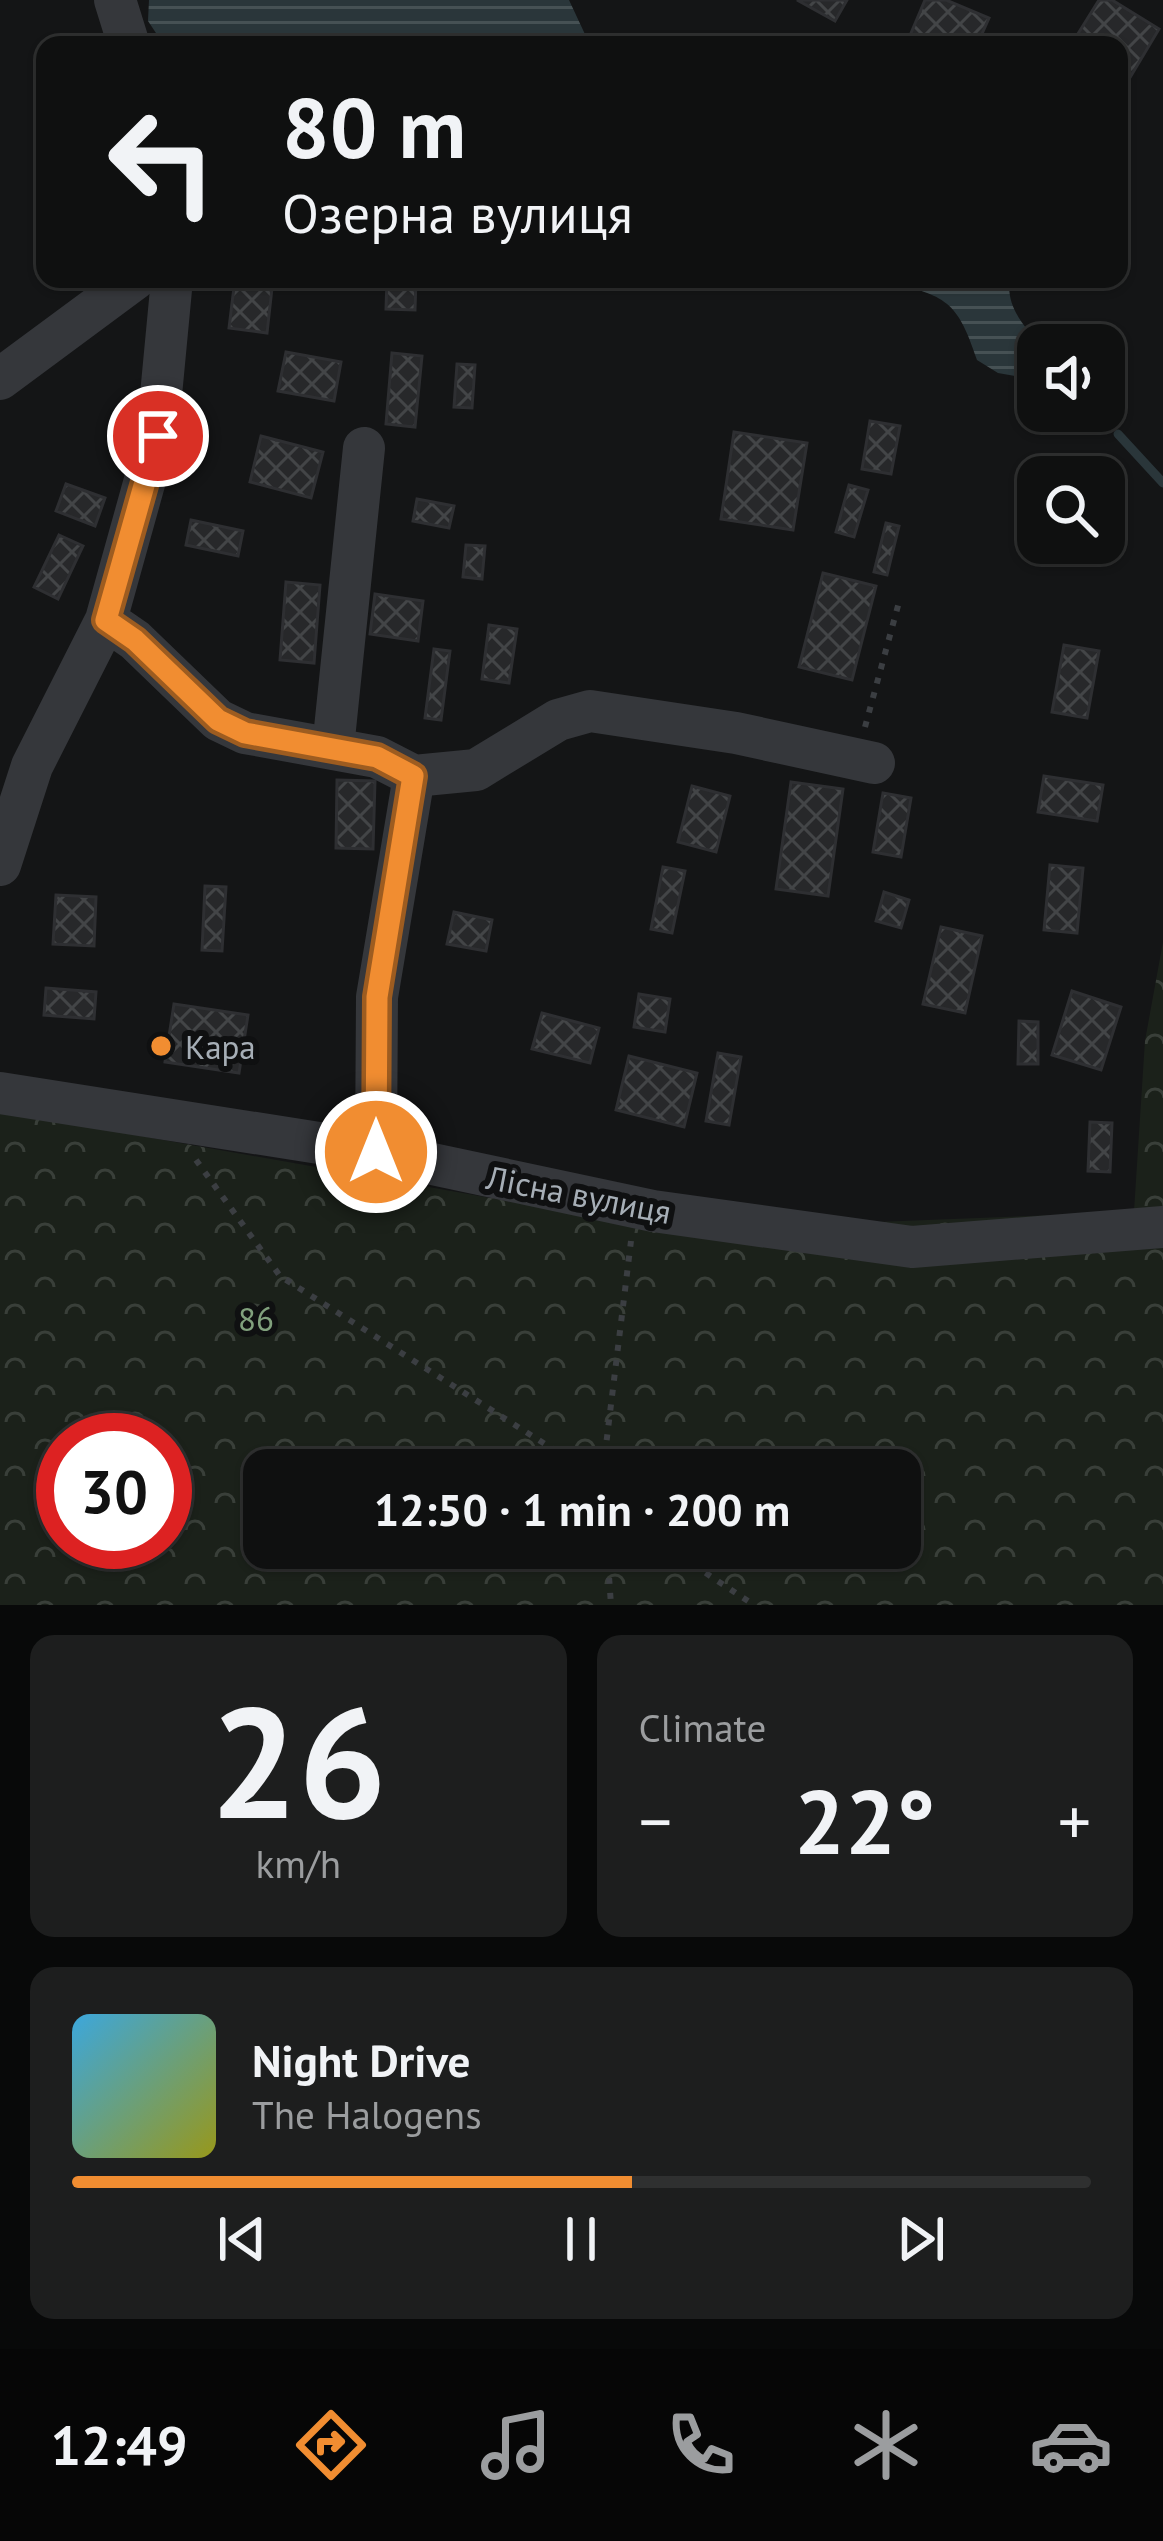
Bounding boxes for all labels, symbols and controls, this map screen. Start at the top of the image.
text: 80 m [282,72,466,181]
icon: left [84,84,240,240]
text: Озерна вулиця [282,178,633,248]
map controls [1017,324,1125,564]
button: sound [1017,324,1125,432]
pin [107,385,209,487]
icon: arrive [125,403,191,469]
button: search [1017,456,1125,564]
place label: Кара [185,1025,256,1068]
marker: Кара [148,1033,174,1059]
position arrow [313,1089,439,1215]
street label: Лісна вулиця [482,1155,675,1233]
park label: 86 [238,1297,274,1340]
speed limit sign: 30 [36,1413,192,1569]
text: 12:50 · 1 min · 200 m [374,1480,790,1538]
text: 26 [210,1659,387,1861]
text: Climate [639,1702,766,1753]
text: 22° [794,1762,935,1879]
text: − [639,1778,672,1863]
text: + [1058,1778,1091,1863]
text: km/h [256,1838,341,1889]
text: Night Drive [252,2031,470,2089]
text: The Halogens [252,2089,482,2140]
icon: previous [209,2206,275,2272]
icon: pause [548,2206,614,2272]
icon: next [888,2206,954,2272]
icon: directions [289,2403,373,2487]
icon: music [474,2403,558,2487]
icon: phone [659,2403,743,2487]
icon: climate [844,2403,928,2487]
icon: car [1029,2403,1113,2487]
text: 12:49 [51,2410,188,2480]

